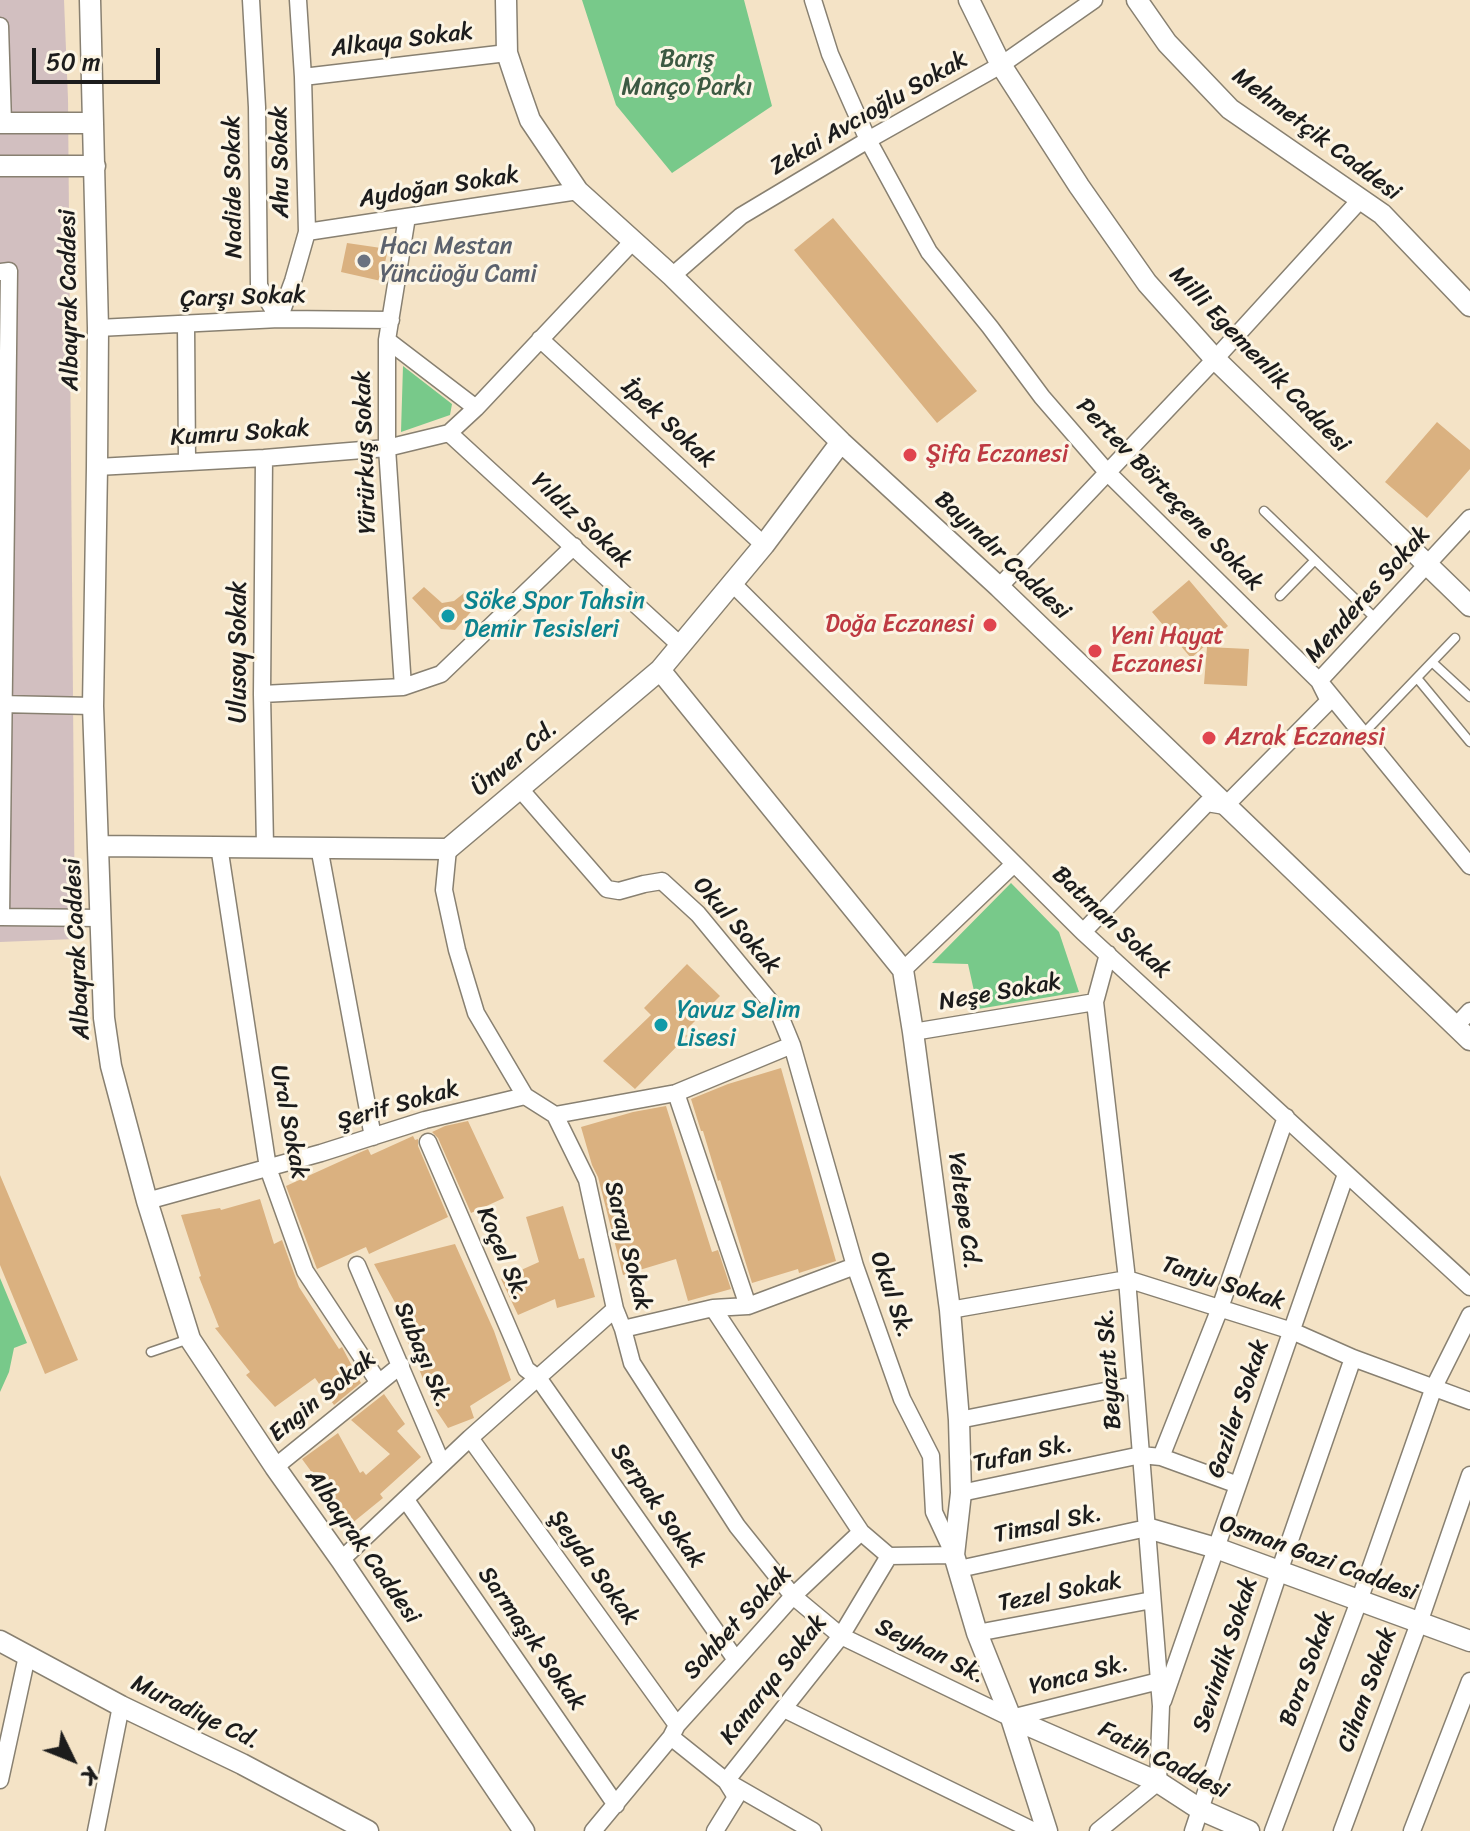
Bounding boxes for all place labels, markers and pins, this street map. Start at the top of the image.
place label: Hacı Mestan Yüncüoğu Cami [380,233,537,289]
marker: Hacı Mestan Yüncüoğu Cami [355,252,373,270]
place label: Şifa Eczanesi [926,441,1068,469]
marker: Şifa Eczanesi [901,446,919,464]
place label: Söke Spor Tahsin Demir Tesisleri [464,588,645,644]
marker: Söke Spor Tahsin Demir Tesisleri [439,607,457,625]
place label: Doğa Eczanesi [825,611,974,639]
marker: Doğa Eczanesi [981,616,999,634]
place label: Yeni Hayat Eczanesi [1111,623,1224,679]
marker: Yeni Hayat Eczanesi [1086,642,1104,660]
place label: Azrak Eczanesi [1225,724,1385,752]
marker: Azrak Eczanesi [1200,729,1218,747]
place label: Yavuz Selim Lisesi [677,997,801,1053]
marker: Yavuz Selim Lisesi [652,1016,670,1034]

